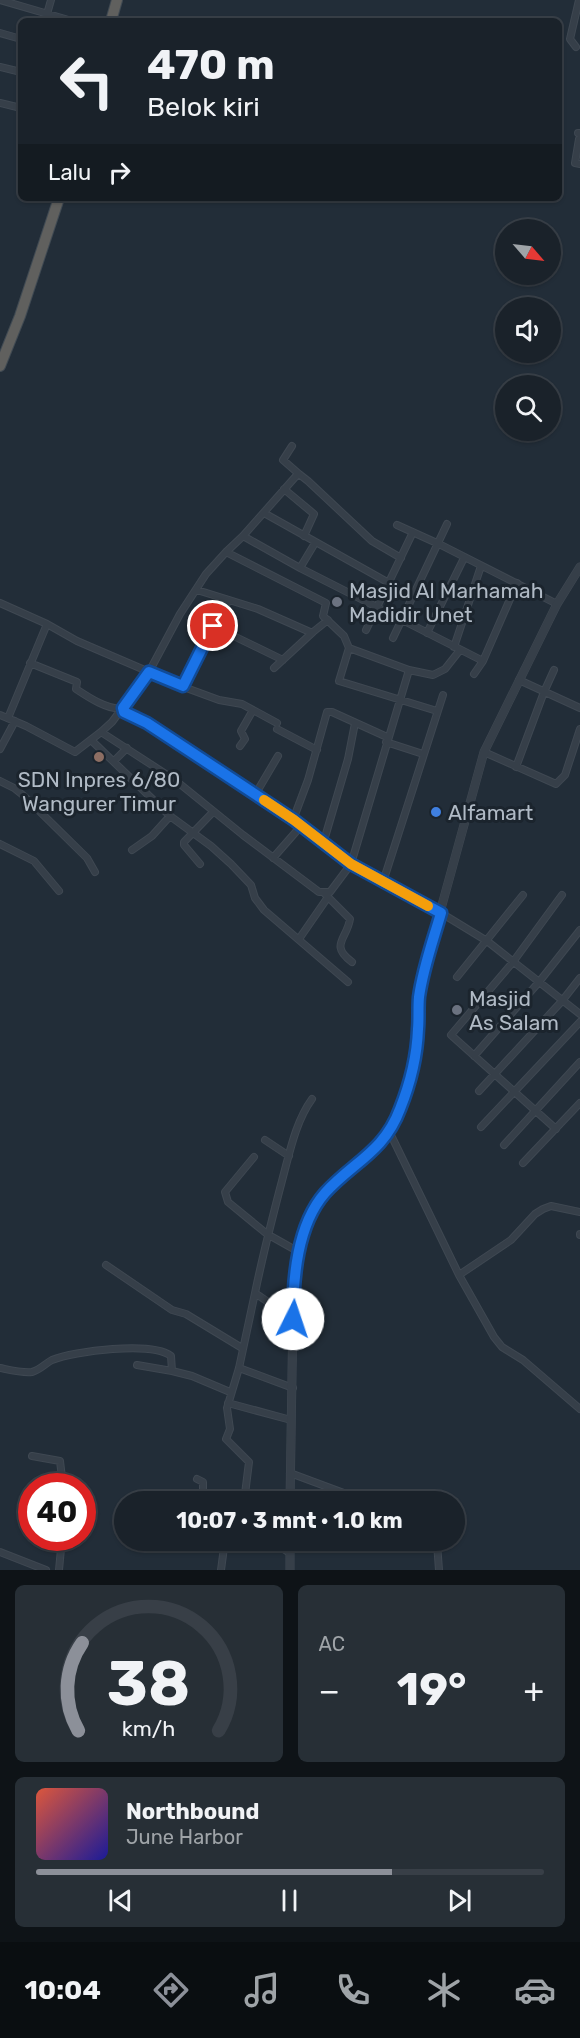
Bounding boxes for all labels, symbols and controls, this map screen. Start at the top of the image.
text: 470 m [147,40,275,90]
icon: left [48,42,126,120]
text: Belok kiri [147,91,260,123]
icon: right [103,156,136,189]
text: Lalu [48,159,91,186]
north arrow [495,219,561,285]
map controls [495,219,561,441]
button: sound [495,297,561,363]
button: search [495,375,561,441]
place label: Masjid Al Marhamah Madidir Unet [349,578,543,627]
marker: Masjid Al Marhamah Madidir Unet [330,595,344,609]
pin [187,600,238,651]
icon: arrive [196,609,229,642]
marker: SDN Inpres 6/80 Wangurer Timur [92,750,106,764]
place label: SDN Inpres 6/80 Wangurer Timur [18,767,180,816]
place label: Alfamart [448,800,533,825]
marker: Alfamart [429,805,443,819]
place label: Masjid As Salam [469,986,559,1035]
marker: Masjid As Salam [450,1003,464,1017]
position arrow [261,1287,325,1351]
speed limit sign: 40 [18,1473,96,1551]
text: 10:07 · 3 mnt · 1.0 km [176,1507,403,1534]
text: AC [319,1632,345,1656]
text: 38 [107,1647,190,1721]
text: 19° [397,1663,467,1716]
text: − [319,1671,340,1710]
text: + [523,1671,544,1710]
text: km/h [122,1716,176,1741]
text: Northbound [126,1798,259,1825]
text: June Harbor [126,1825,243,1849]
icon: previous [104,1884,137,1917]
icon: pause [273,1884,306,1917]
icon: next [443,1884,476,1917]
icon: directions [150,1969,192,2011]
icon: music [241,1969,283,2011]
icon: phone [332,1969,374,2011]
icon: climate [423,1969,465,2011]
icon: car [514,1969,556,2011]
text: 10:04 [24,1974,101,2006]

